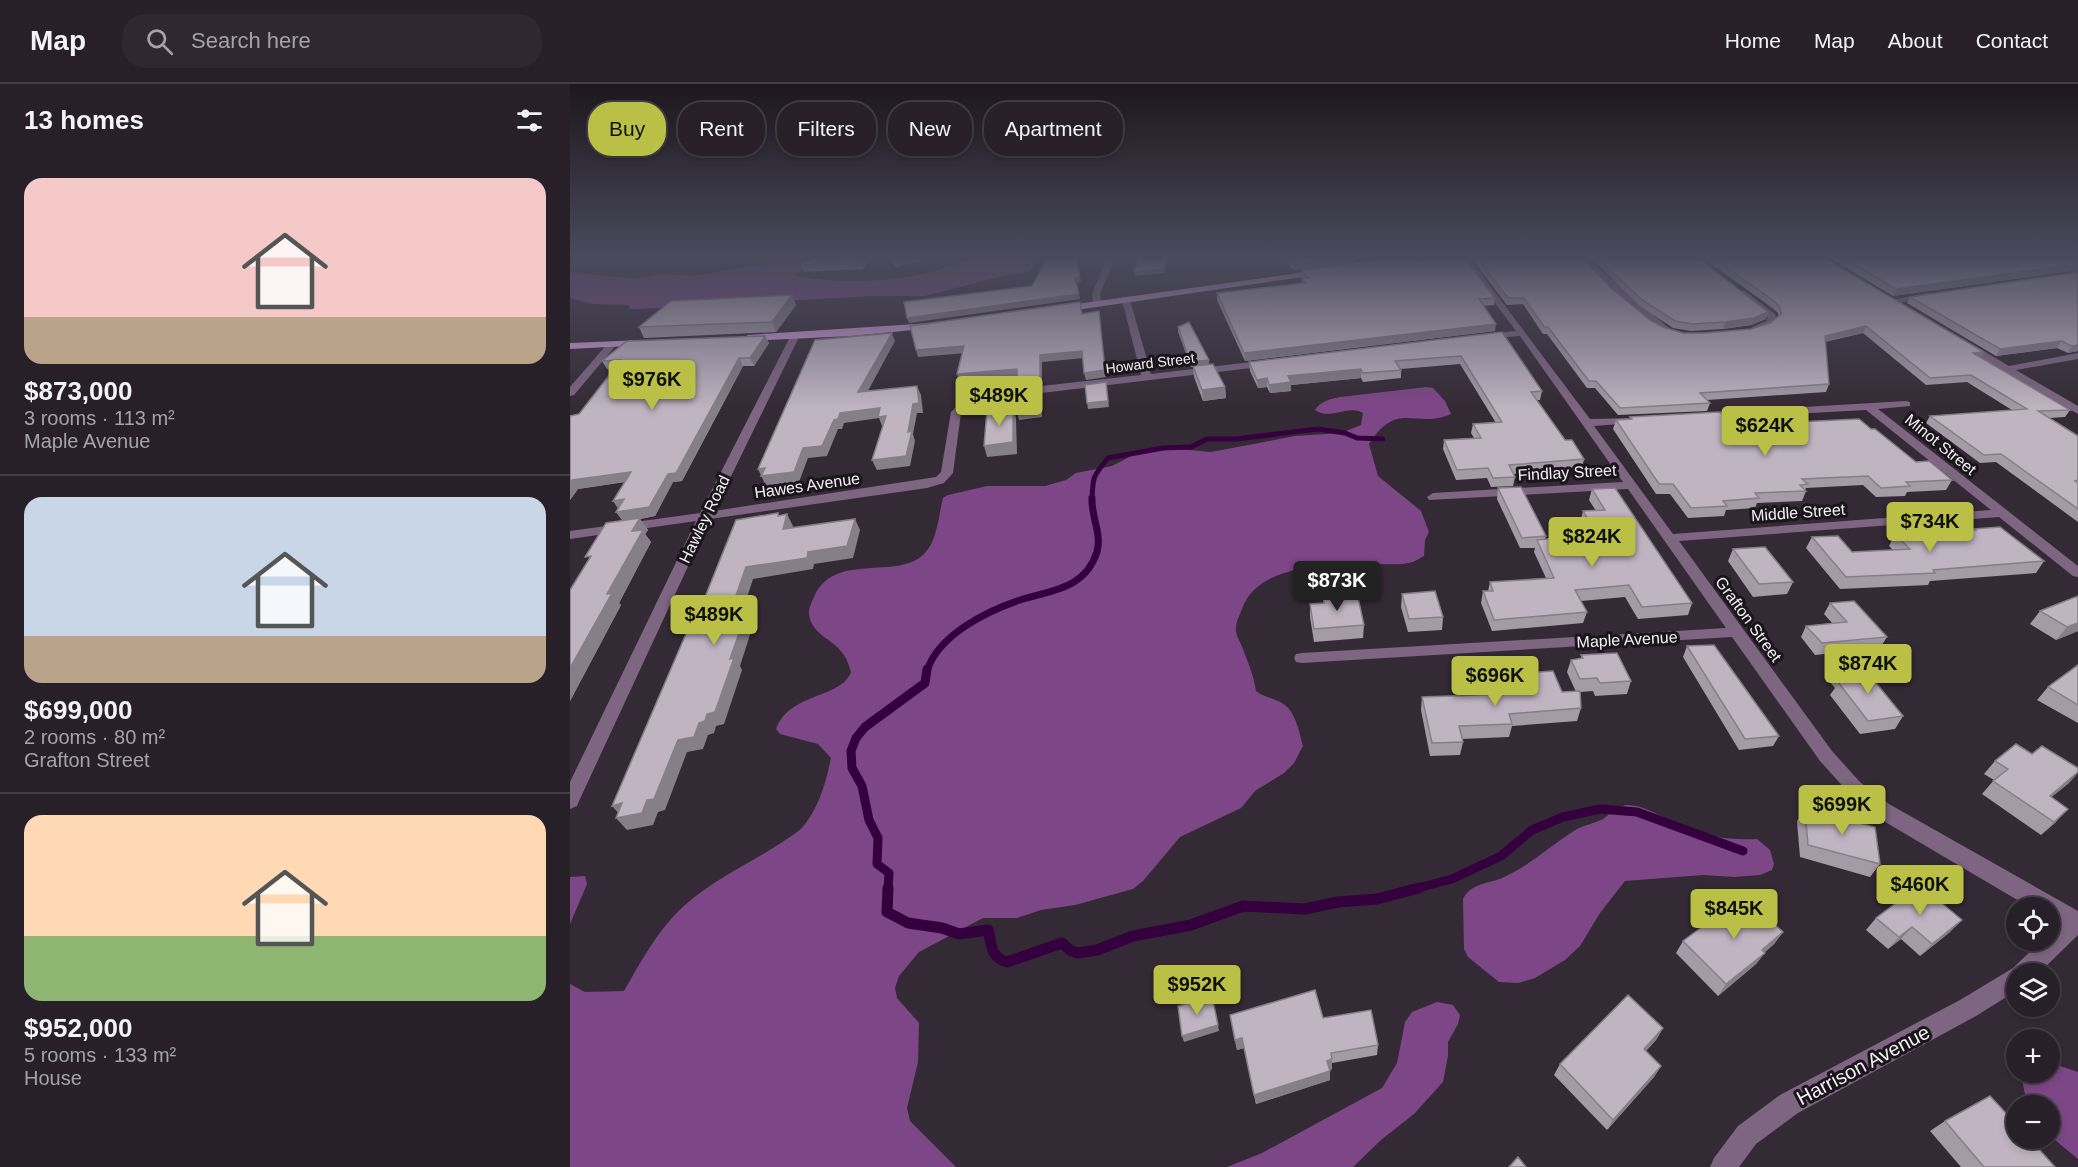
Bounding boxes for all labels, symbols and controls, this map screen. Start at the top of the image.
search box [122,14,542,68]
text: Map [30,25,86,56]
icon: search [143,25,176,58]
text: Search here [191,28,311,53]
text: Home [1725,29,1781,52]
text: Map [1814,29,1855,52]
text: About [1888,29,1943,52]
text: Contact [1976,29,2048,52]
chip: Buy [588,102,666,156]
chip: Rent [678,102,765,156]
chip: Filters [777,102,876,156]
chip: New [888,102,972,156]
chip: Apartment [984,102,1123,156]
icon: filters [513,104,546,137]
text: 13 homes [24,105,144,135]
icon: home [231,217,339,325]
street label: Howard Street [1105,350,1195,376]
pin: $976K [610,360,694,411]
text: $976K [623,368,681,390]
text: $873,000 [24,376,132,406]
pin: $489K [957,376,1041,427]
text: $489K [970,384,1028,406]
pin: $624K [1723,406,1807,457]
text: 3 rooms · 113 m² [24,407,175,429]
street label: Minot Street [1902,411,1980,478]
text: $624K [1736,414,1794,436]
text: Maple Avenue [24,430,150,452]
street label: Findlay Street [1517,461,1617,484]
street label: Hawes Avenue [753,470,861,501]
street label: Hawley Road [676,473,733,566]
street label: Middle Street [1750,501,1846,524]
pin: $734K [1888,502,1972,553]
text: $734K [1901,510,1959,532]
pin: $824K [1550,517,1634,568]
text: $824K [1563,525,1621,547]
icon: home [231,536,339,644]
pin: $873K [1295,561,1379,612]
text: $873K [1308,569,1366,591]
street label: Grafton Street [1712,574,1785,665]
pin: $489K [672,595,756,646]
text: $489K [685,603,743,625]
street label: Maple Avenue [1576,628,1678,651]
pin: $874K [1826,644,1910,695]
text: $874K [1839,652,1897,674]
pin: $696K [1453,656,1537,707]
text: $696K [1466,664,1524,686]
text: $699,000 [24,695,132,725]
text: 2 rooms · 80 m² [24,726,165,748]
text: Grafton Street [24,749,150,771]
pin: $699K [1800,785,1884,836]
text: $699K [1813,793,1871,815]
icon: home [231,854,339,962]
pin: $460K [1878,865,1962,916]
text: $460K [1891,873,1949,895]
pin: $845K [1692,889,1776,940]
text: $845K [1705,897,1763,919]
map controls [2006,897,2060,1149]
button: locate [2006,897,2060,951]
button: layers [2006,963,2060,1017]
pin: $952K [1155,965,1239,1016]
text: $952K [1168,973,1226,995]
text: $952,000 [24,1013,132,1043]
street label: Harrison Avenue [1793,1021,1933,1109]
button: + [2006,1029,2060,1083]
text: 5 rooms · 133 m² [24,1044,176,1066]
text: House [24,1067,82,1089]
button: − [2006,1095,2060,1149]

